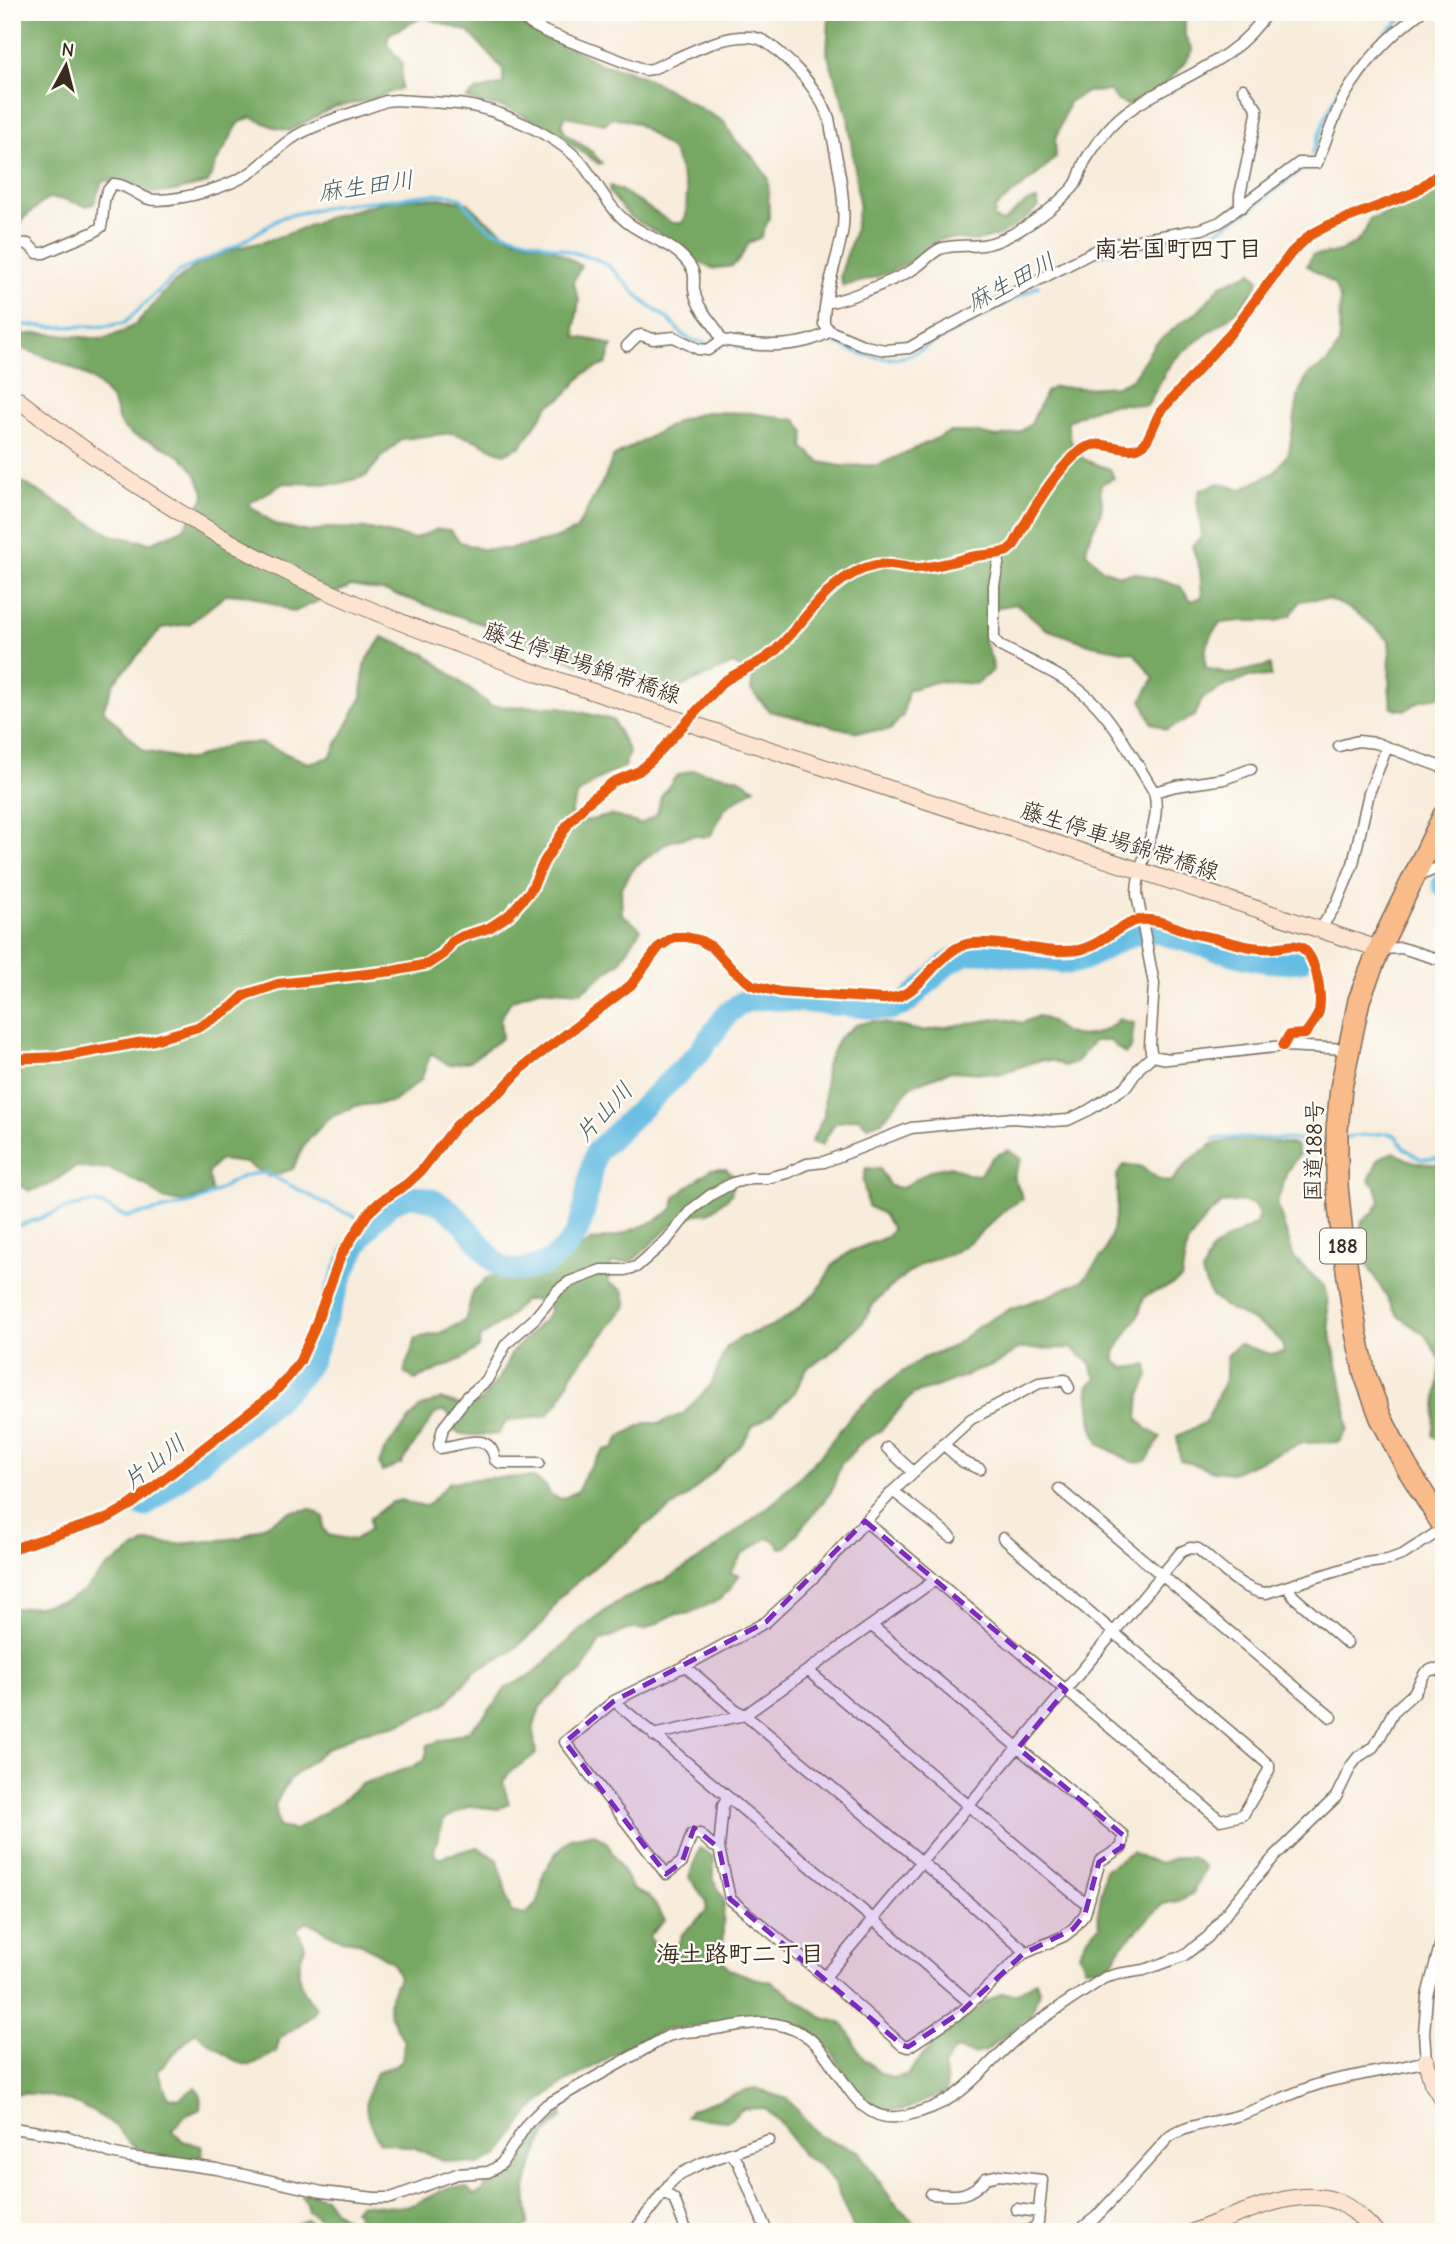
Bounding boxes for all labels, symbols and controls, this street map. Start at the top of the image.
north arrow [32,32,102,102]
text: N [60,38,75,62]
water label: 麻生田川 [317,165,415,207]
district label: 南岩国町四丁目 [1094,235,1262,263]
water label: 麻生田川 [962,247,1060,317]
street label: 藤生停車場錦帯橋線 [480,617,684,709]
street label: 藤生停車場錦帯橋線 [1017,796,1223,886]
water label: 片山川 [569,1076,639,1148]
street label: 国道188号 [1300,1100,1328,1202]
road number: 188 [1320,1228,1366,1264]
water label: 片山川 [117,1429,191,1495]
district label: 海土路町二丁目 [656,1940,824,1968]

